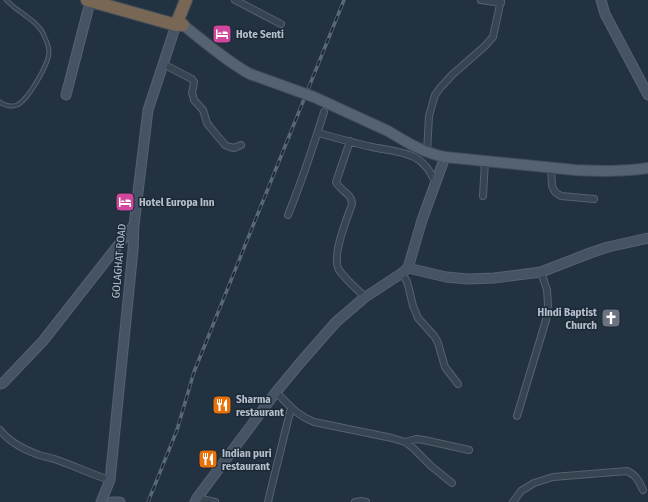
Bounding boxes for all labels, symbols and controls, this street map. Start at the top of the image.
hotel icon: Hote Senti [211,23,233,45]
place label: Hote Senti [236,28,284,41]
hotel icon: Hotel Europa Inn [114,191,136,213]
place label: Hotel Europa Inn [139,196,215,209]
street label: GOLAGHAT ROAD [109,223,129,299]
place label: HIndi Baptist Church [538,306,597,332]
church icon: HIndi Baptist Church [600,307,622,329]
place label: Sharma restaurant [236,393,284,419]
restaurant icon: Sharma restaurant [211,394,233,416]
place label: Indian puri restaurant [222,447,272,473]
restaurant icon: Indian puri restaurant [197,448,219,470]

